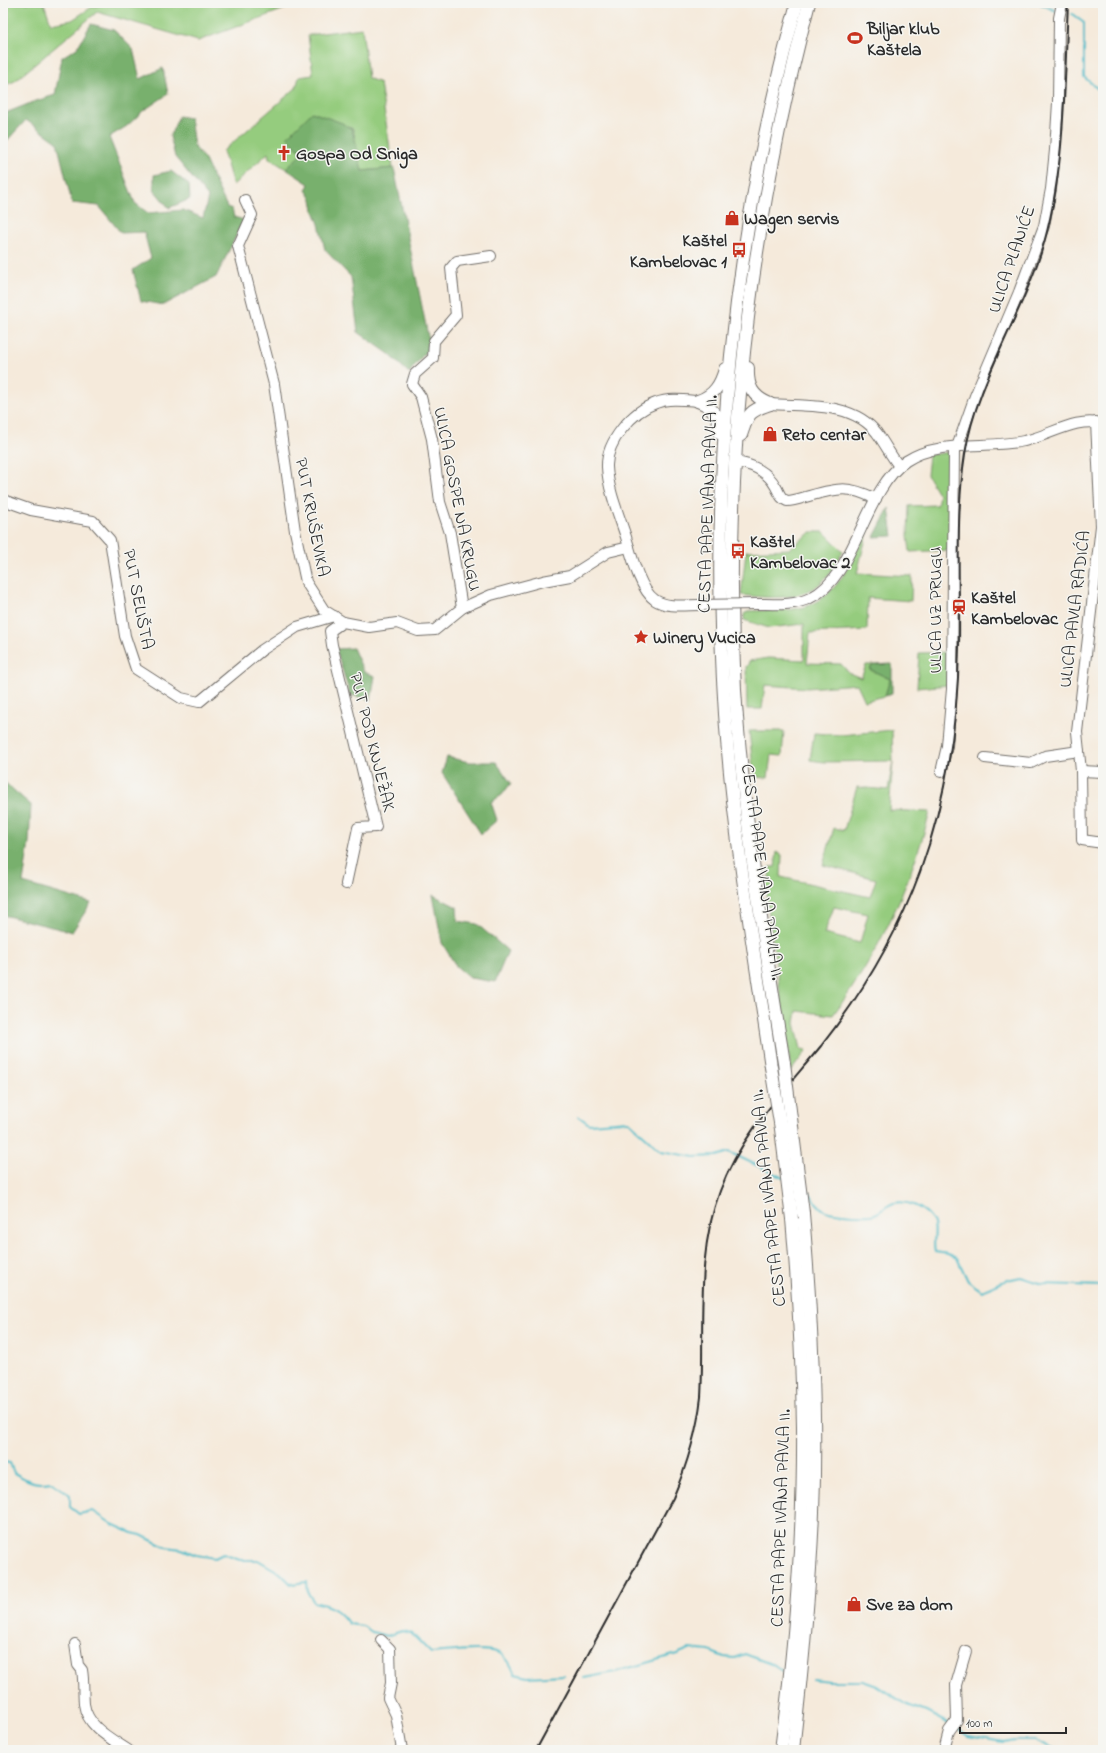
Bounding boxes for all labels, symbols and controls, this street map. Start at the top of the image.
place label: Biljar klub Kaštela [866,17,940,64]
sports icon: Biljar klub Kaštela [846,29,864,47]
place label: Gospa Od Sniga [296,142,418,169]
church icon: Gospa Od Sniga [275,144,293,162]
street label: ULICA PLANIĆE [982,202,1043,317]
place label: Wagen servis [744,207,839,234]
shop icon: Wagen servis [723,209,741,227]
place label: Kaštel Kambelovac 1 [630,229,727,276]
bus stop icon: Kaštel Kambelovac 1 [730,241,748,259]
street label: CESTA PAPE IVANA PAVLA II. [692,394,726,614]
street label: ULICA GOSPE NA KRUGU [425,405,487,594]
place label: Reto centar [782,423,867,449]
shop icon: Reto centar [761,425,779,443]
street label: PUT KRUŠEVIKA [287,456,335,579]
street label: ULICA PAVLA RADIĆA [1053,529,1099,689]
place label: Kaštel Kambelovac 2 [750,530,851,577]
bus stop icon: Kaštel Kambelovac 2 [729,542,747,560]
street label: ULICA UZ PRUGU [924,546,950,674]
street label: PUT SELIŠTA [115,547,160,652]
place label: Kaštel Kambelovac [971,586,1059,633]
station icon: Kaštel Kambelovac [950,598,968,616]
place label: Winery Vucica [653,626,756,653]
place icon: Winery Vucica [632,628,650,646]
street label: PUT POD KNJEŽAK [341,670,401,815]
street label: CESTA PAPE IVANA PAVLA II. [733,762,789,982]
street label: CESTA PAPE IVANA PAVLA II. [746,1088,794,1308]
street label: CESTA PAPE IVANA PAVLA II. [765,1408,799,1628]
place label: Sve za dom [866,1593,953,1619]
shop icon: Sve za dom [845,1595,863,1613]
scale bar [960,1709,1066,1735]
text: 100 m [966,1715,993,1733]

